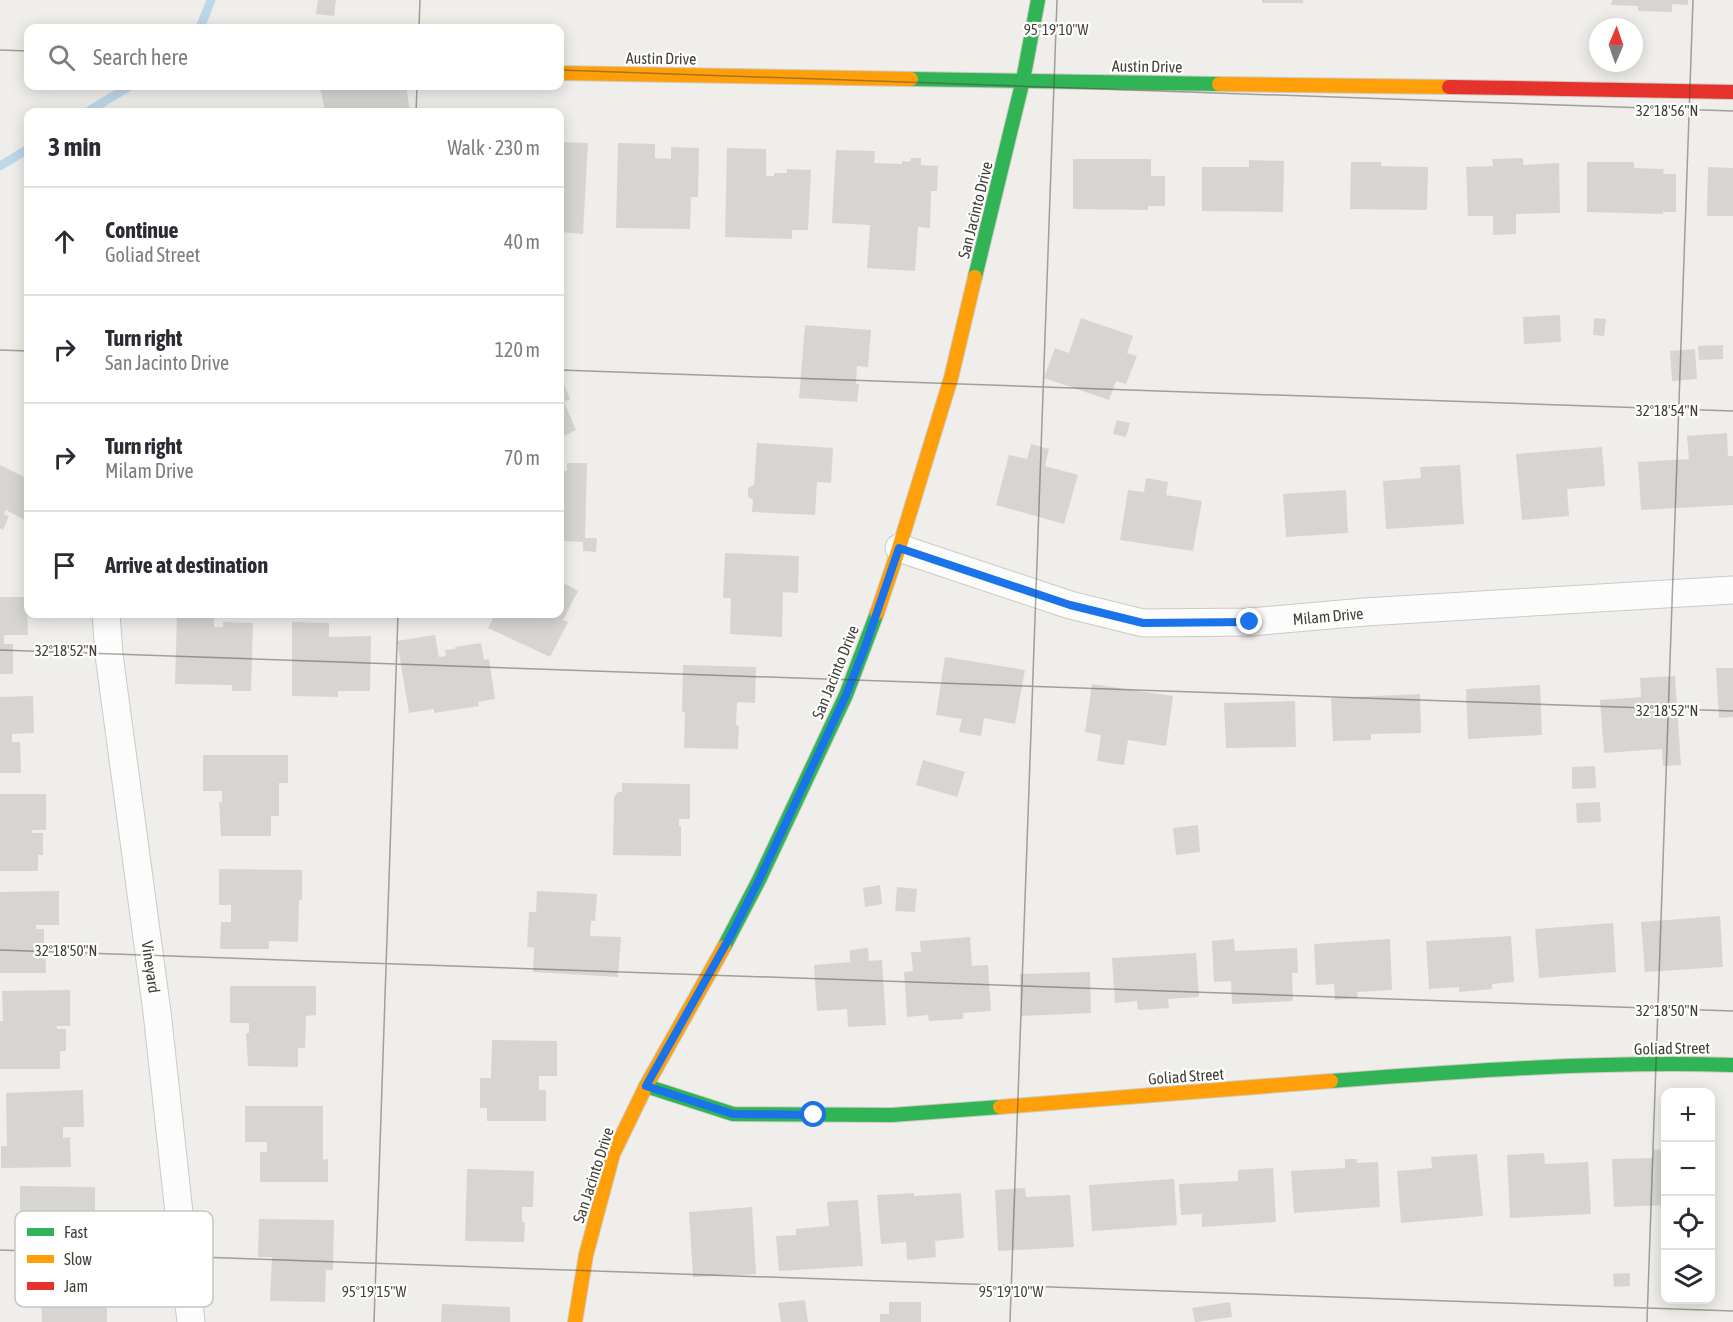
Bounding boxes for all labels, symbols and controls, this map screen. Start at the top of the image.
north arrow [1589,18,1643,72]
text: 95°19'10"W [1024,21,1088,38]
search box [24,24,564,90]
icon: search [45,41,78,74]
text: Search here [93,44,188,70]
street label: Austin Drive [626,48,696,68]
street label: Austin Drive [1112,56,1182,76]
text: 32°18'56"N [1636,102,1698,119]
text: 3 min [48,132,101,162]
text: Walk · 230 m [448,136,540,159]
street label: San Jacinto Drive [954,160,996,260]
text: Continue [105,217,179,243]
icon: ahead [48,225,81,258]
text: 40 m [504,230,540,253]
text: Goliad Street [105,243,200,266]
text: Turn right [105,325,182,351]
icon: right [48,333,81,366]
text: 120 m [495,338,540,361]
text: San Jacinto Drive [105,351,229,374]
text: 32°18'54"N [1636,402,1698,419]
text: Turn right [105,433,182,459]
icon: right [48,441,81,474]
text: 70 m [504,446,540,469]
text: Milam Drive [105,459,194,482]
icon: arrive [48,549,81,582]
text: Arrive at destination [105,552,268,578]
street label: Milam Drive [1292,604,1364,628]
route end [1236,608,1262,634]
street label: San Jacinto Drive [808,623,862,721]
text: 32°18'52"N [35,642,97,659]
text: 32°18'52"N [1636,702,1698,719]
street label: Vineyard [137,940,164,994]
text: 32°18'50"N [35,942,97,959]
text: 32°18'50"N [1636,1002,1698,1019]
street label: Goliad Street [1634,1038,1711,1058]
street label: Goliad Street [1147,1064,1225,1088]
map controls [1661,1088,1715,1304]
button: + [1661,1088,1715,1142]
route start [800,1101,826,1127]
street label: San Jacinto Drive [569,1125,617,1225]
button: − [1661,1142,1715,1196]
button: locate [1661,1196,1715,1250]
legend [15,1211,213,1307]
text: Fast [64,1223,88,1241]
text: Slow [64,1250,92,1268]
button: layers [1661,1250,1715,1304]
text: Jam [64,1277,88,1295]
text: 95°19'15"W [342,1283,406,1300]
text: 95°19'10"W [979,1283,1043,1300]

